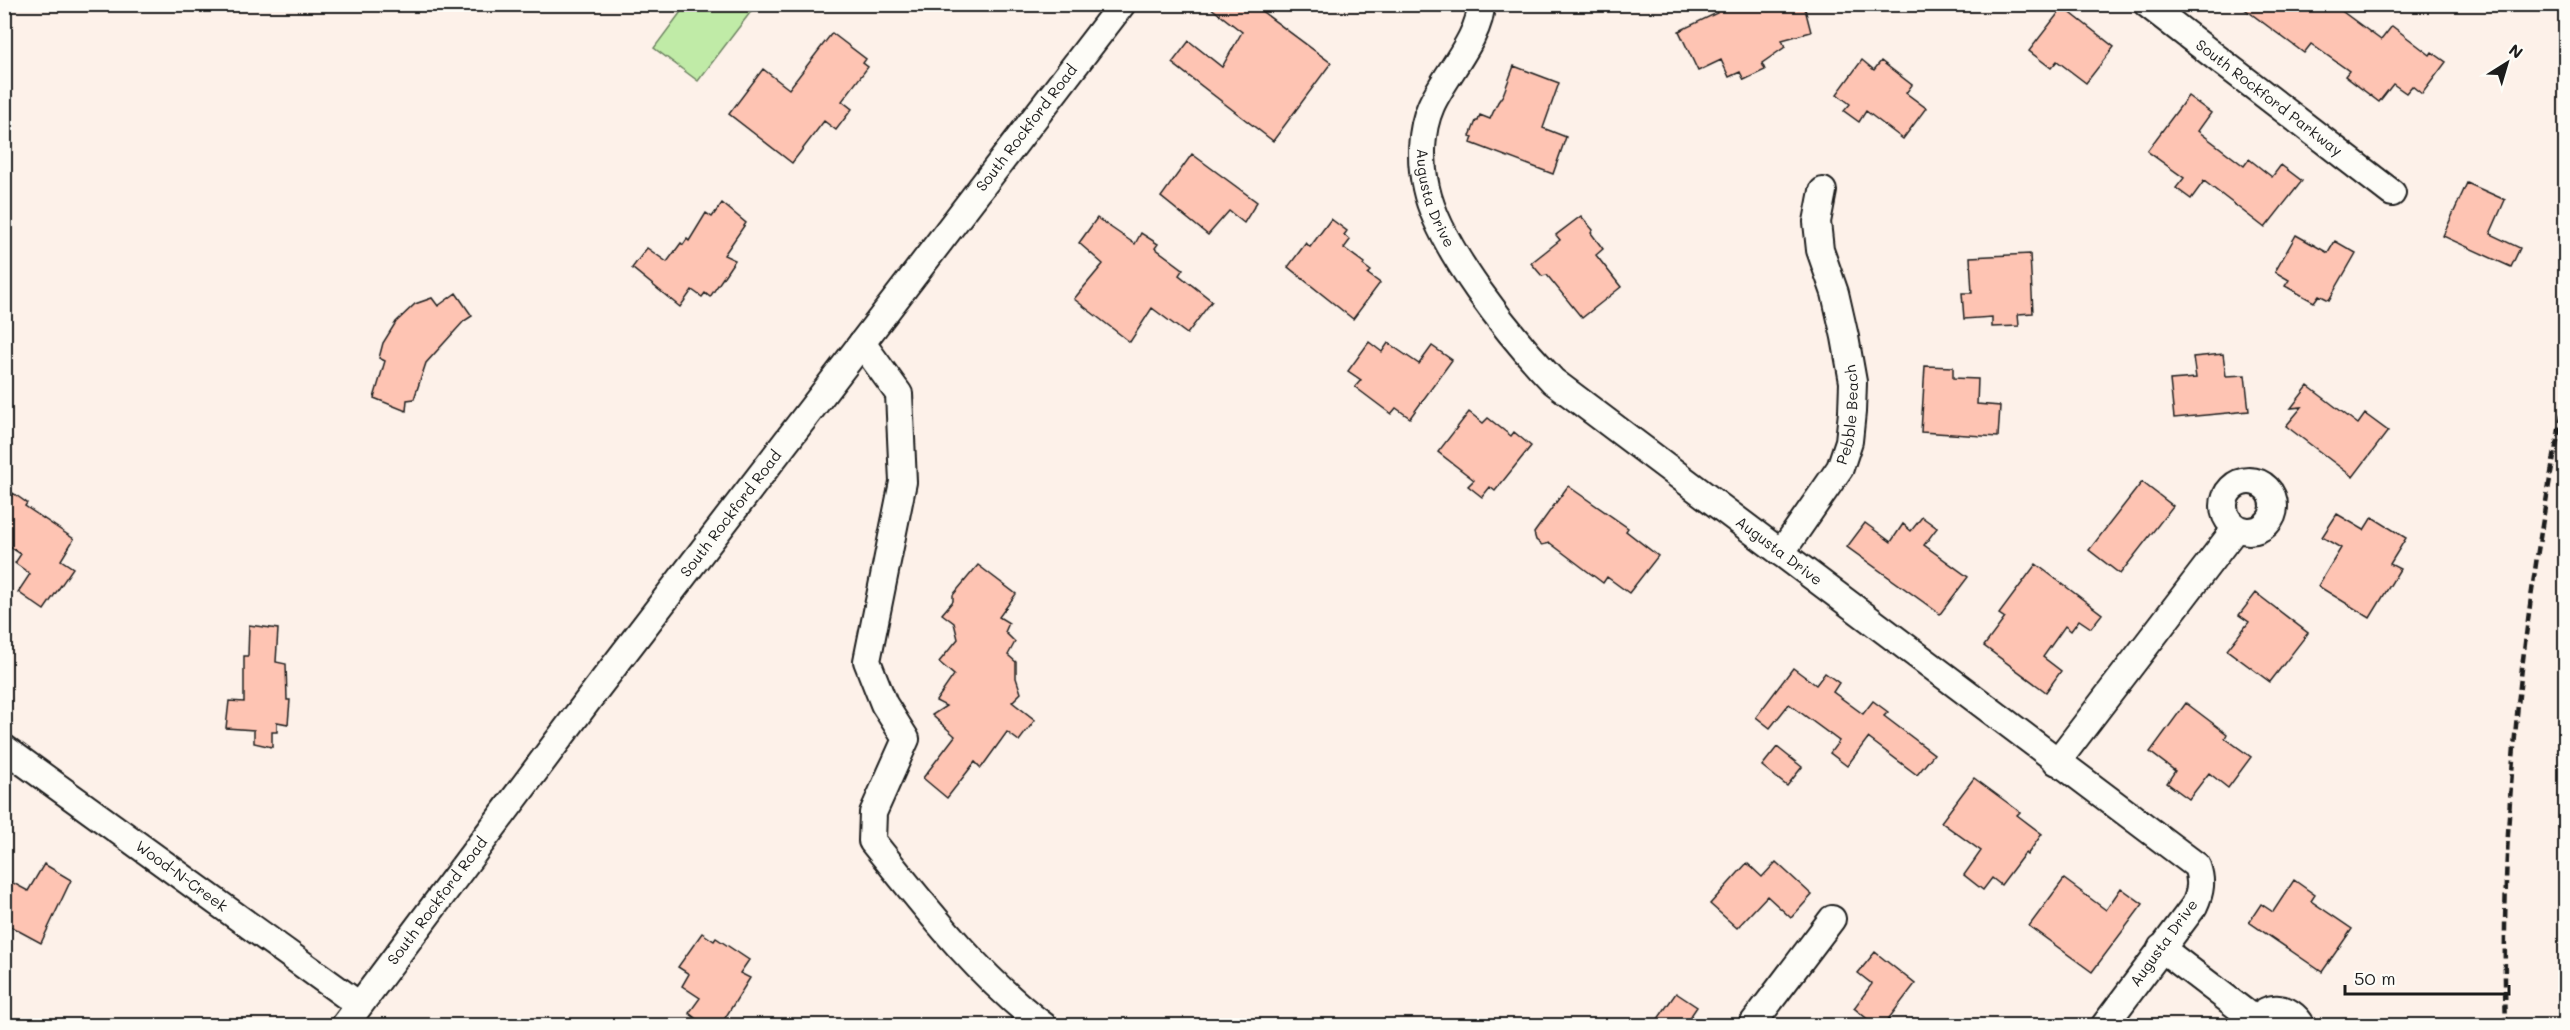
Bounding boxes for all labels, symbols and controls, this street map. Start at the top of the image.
north arrow [2477,33,2537,93]
street label: South Rockford Parkway [2192,34,2347,160]
text: N [2505,39,2528,63]
street label: South Rockford Road [971,60,1081,195]
street label: Augusta Drive [1413,148,1460,251]
street label: Pebble Beach [1831,363,1862,467]
street label: South Rockford Road [675,446,785,581]
street label: Augusta Drive [1732,511,1827,589]
street label: South Rockford Road [382,833,491,968]
street label: Wood-N-Creek [132,836,232,916]
street label: Augusta Drive [2125,895,2202,990]
scale bar [2345,958,2508,996]
text: 50 m [2354,966,2396,990]

